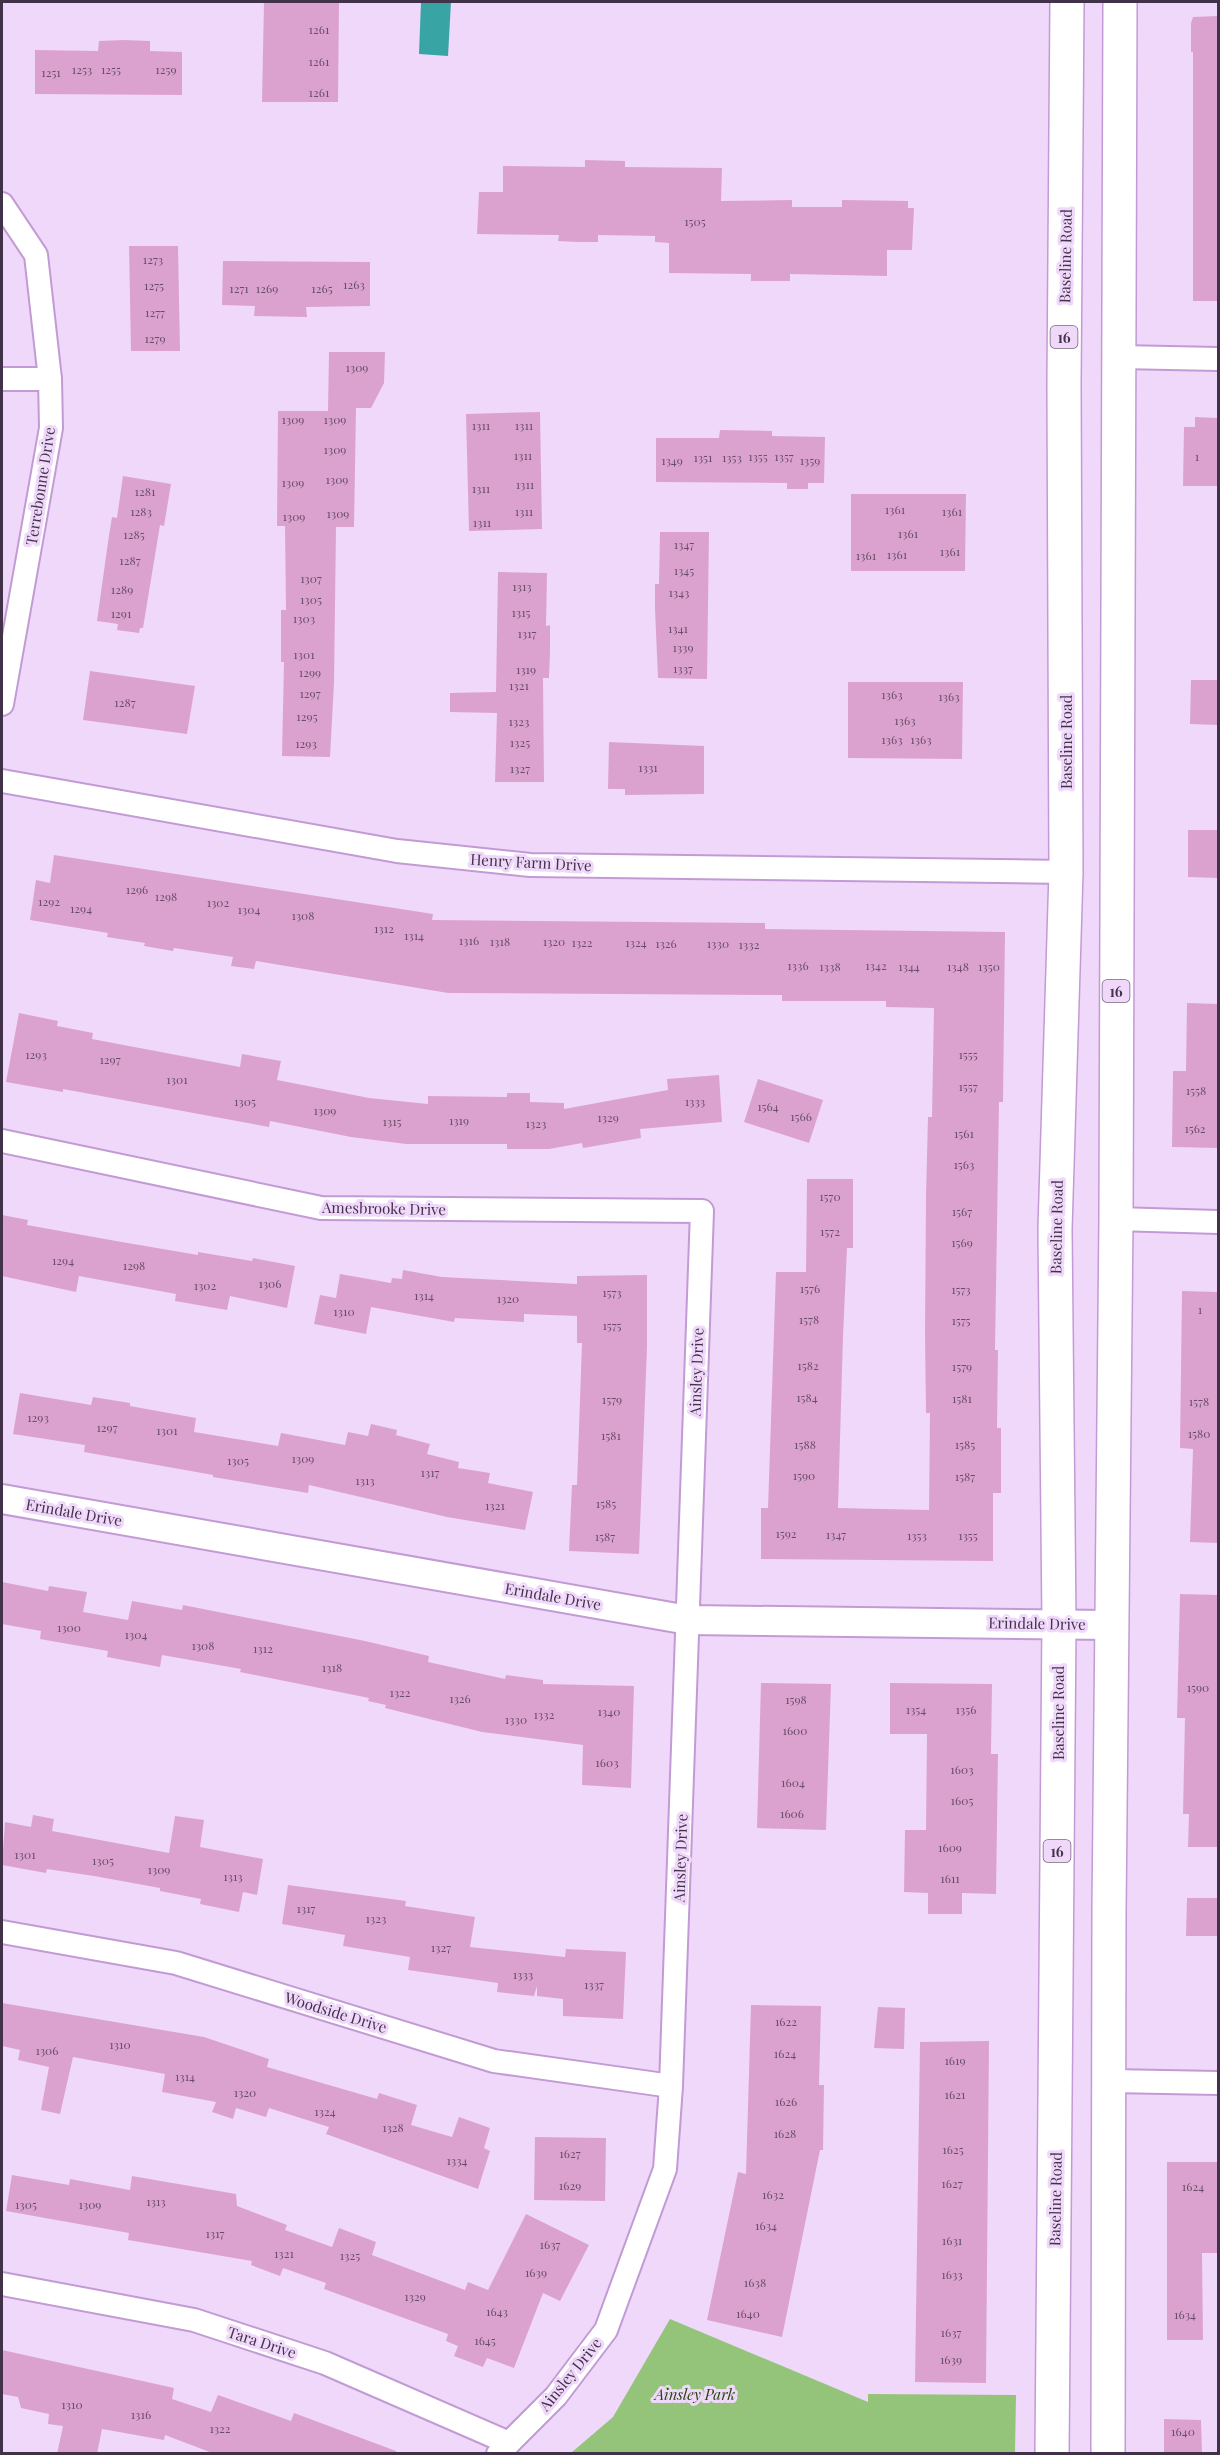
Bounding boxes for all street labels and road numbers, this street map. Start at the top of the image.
street label: Baseline Road [1054,208,1076,303]
road number: 16 [1050,326,1078,348]
street label: Terrebonne Drive [21,425,59,547]
street label: Baseline Road [1056,695,1076,789]
street label: Henry Farm Drive [470,849,592,875]
road number: 16 [1102,980,1130,1002]
street label: Baseline Road [1045,1179,1067,1274]
street label: Amesbrooke Drive [321,1197,446,1219]
street label: Ainsley Drive [684,1327,708,1418]
street label: Erindale Drive [24,1494,124,1530]
street label: Erindale Drive [503,1578,603,1614]
street label: Erindale Drive [988,1612,1086,1634]
street label: Baseline Road [1048,1666,1068,1760]
street label: Ainsley Drive [668,1813,692,1904]
road number: 16 [1044,1840,1070,1862]
street label: Woodside Drive [282,1987,389,2037]
street label: Baseline Road [1044,2151,1066,2246]
street label: Tara Drive [225,2322,299,2362]
street label: Ainsley Drive [534,2333,606,2416]

